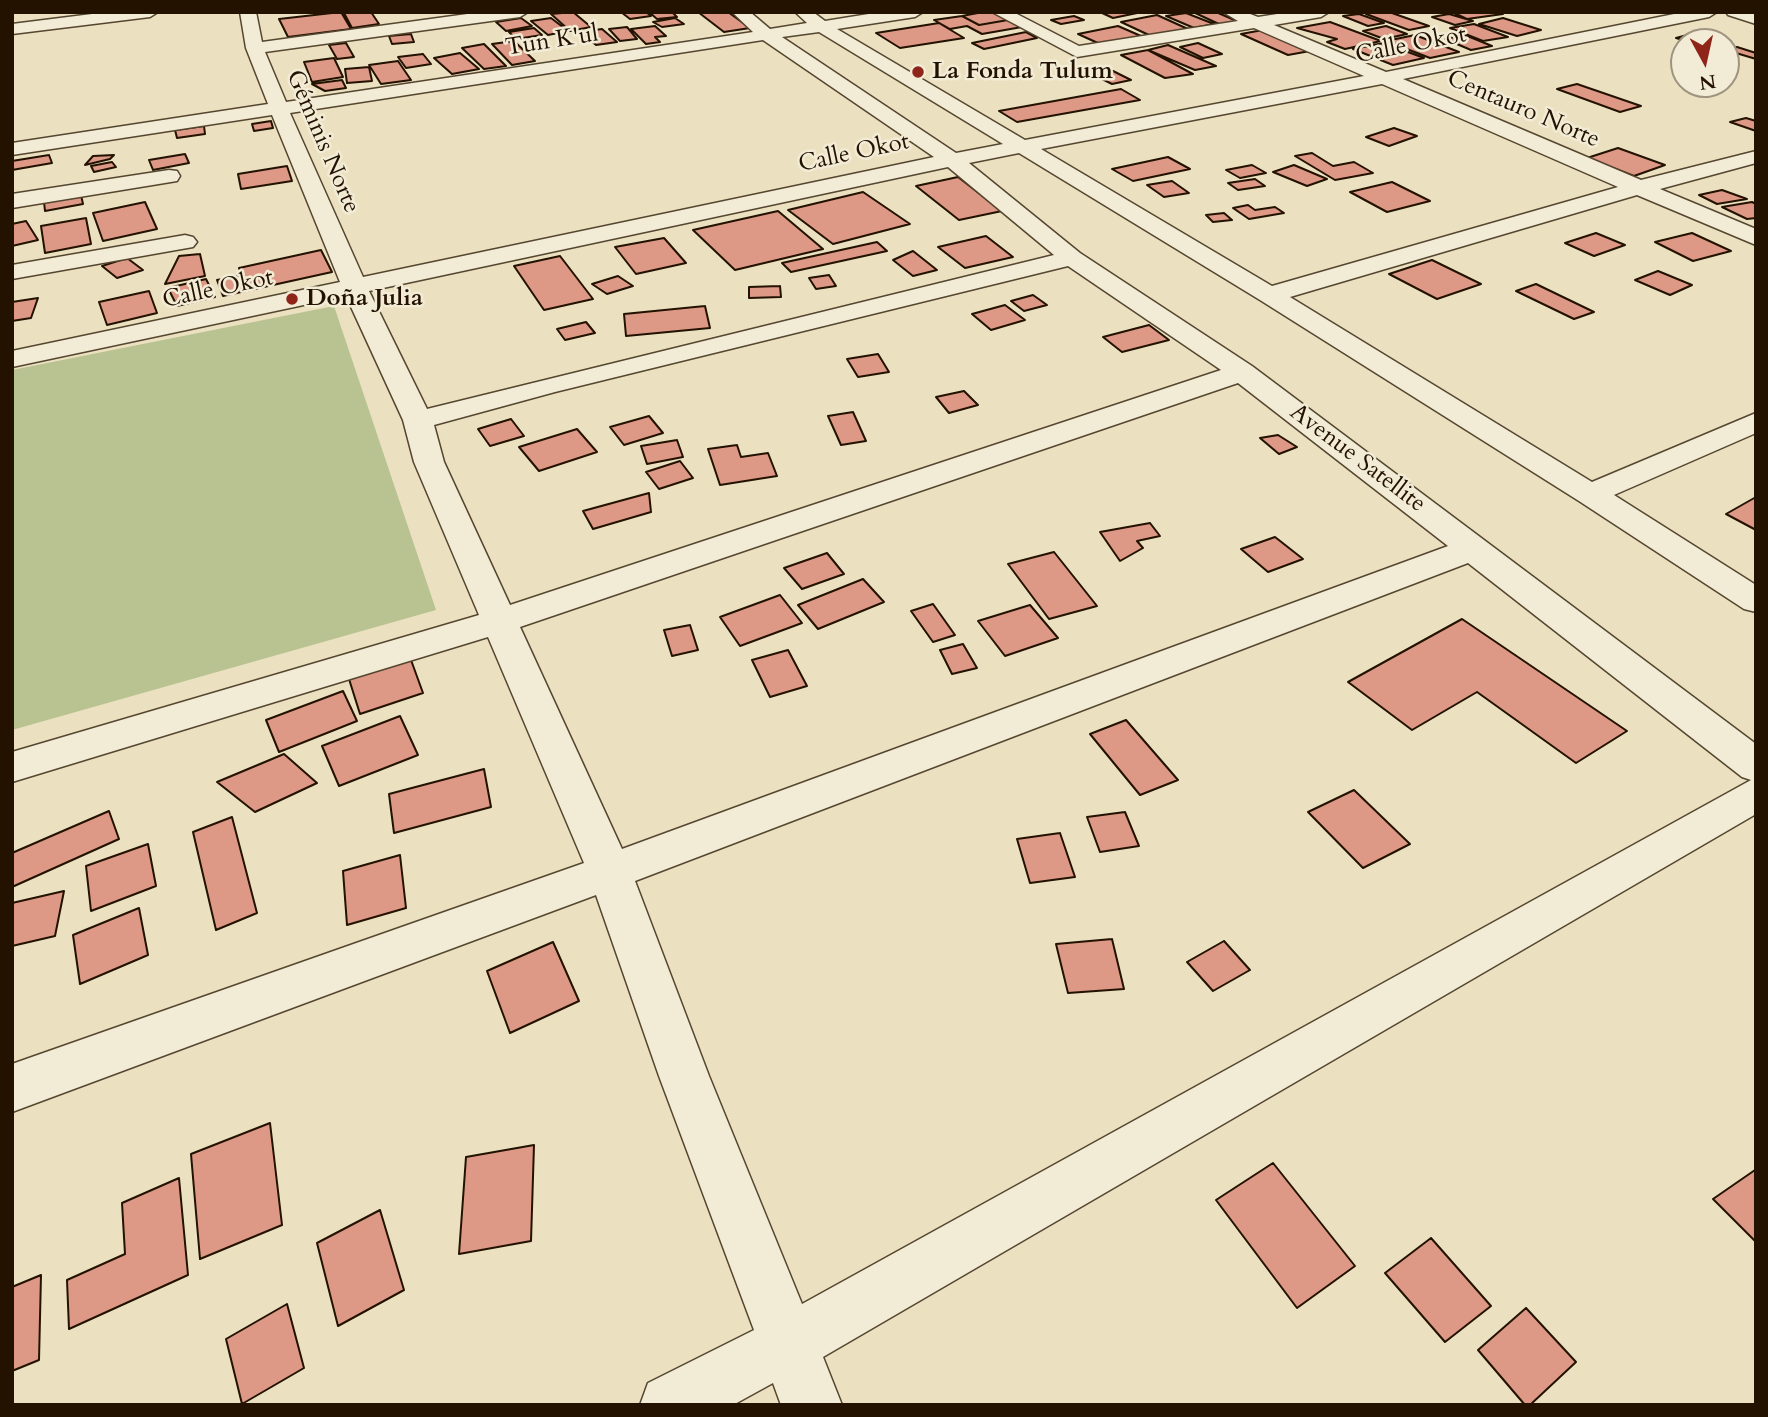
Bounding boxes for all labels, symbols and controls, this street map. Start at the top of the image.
street label: Tun K'ul [504,20,600,64]
street label: Calle Okot [1353,21,1469,71]
north arrow [1670,28,1740,98]
place label: La Fonda Tulum [932,58,1113,86]
marker: La Fonda Tulum [910,64,926,80]
street label: Centauro Norte [1442,65,1604,155]
street label: Géminis Norte [279,66,365,218]
text: N [1698,68,1718,96]
street label: Calle Okot [796,128,912,180]
street label: Calle Okot [160,264,276,316]
place label: Doña Julia [306,285,423,313]
marker: Doña Julia [284,291,300,307]
street label: Avenue Satellite [1283,399,1431,519]

